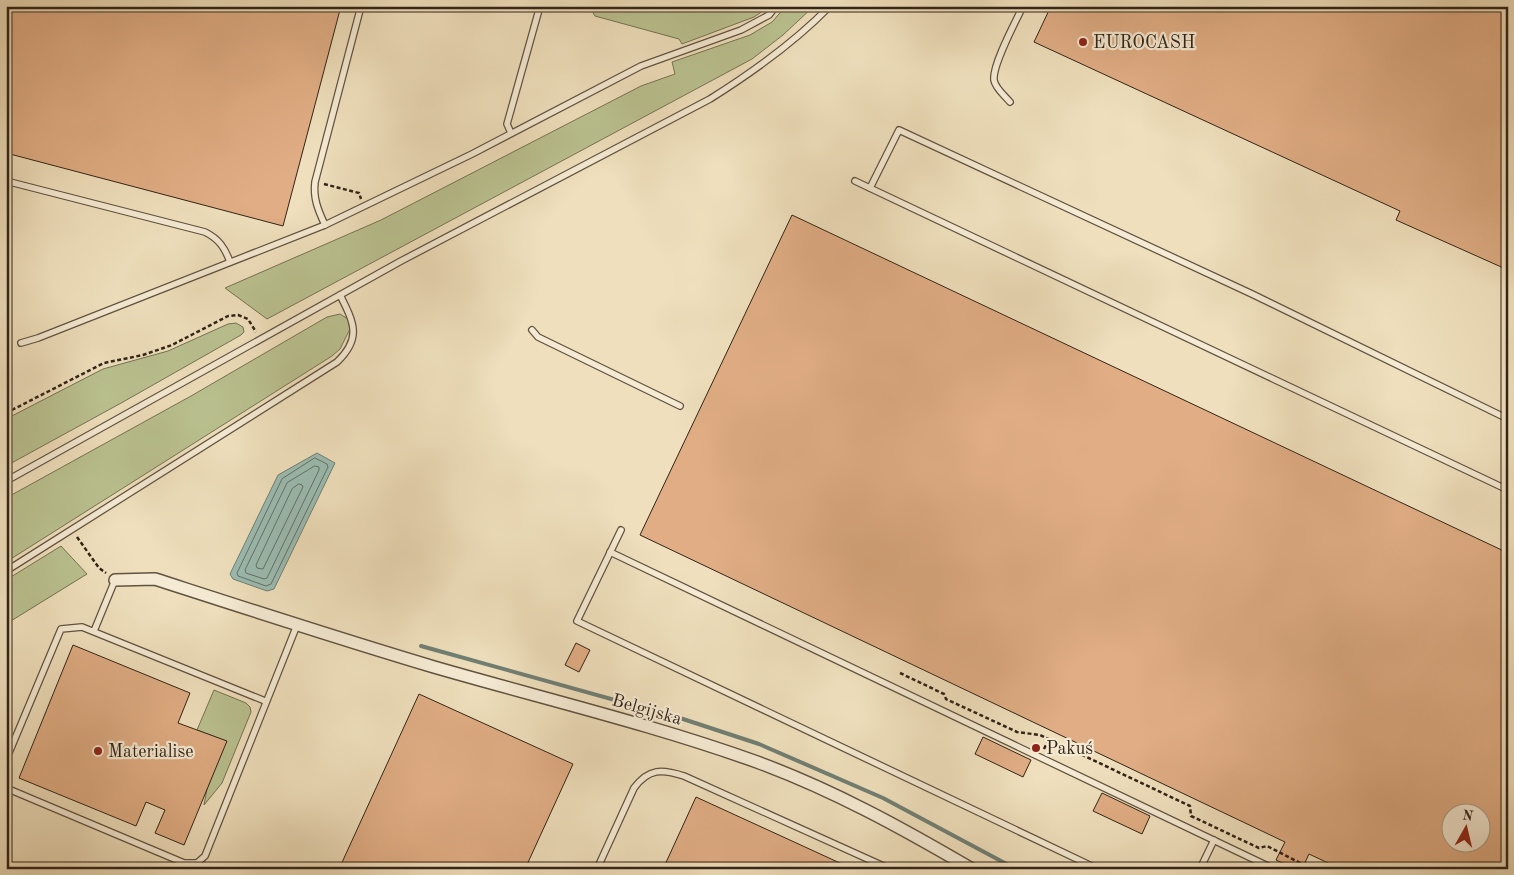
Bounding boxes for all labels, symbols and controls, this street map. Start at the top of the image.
place label: EUROCASH [1093,34,1195,52]
marker: EUROCASH [1077,36,1089,48]
street label: Belgijska [610,691,684,729]
place label: Pakuś [1046,740,1093,758]
marker: Pakuś [1030,742,1042,754]
place label: Materialise [108,743,194,761]
marker: Materialise [92,745,104,757]
north arrow [1442,802,1492,852]
text: N [1461,808,1474,824]

